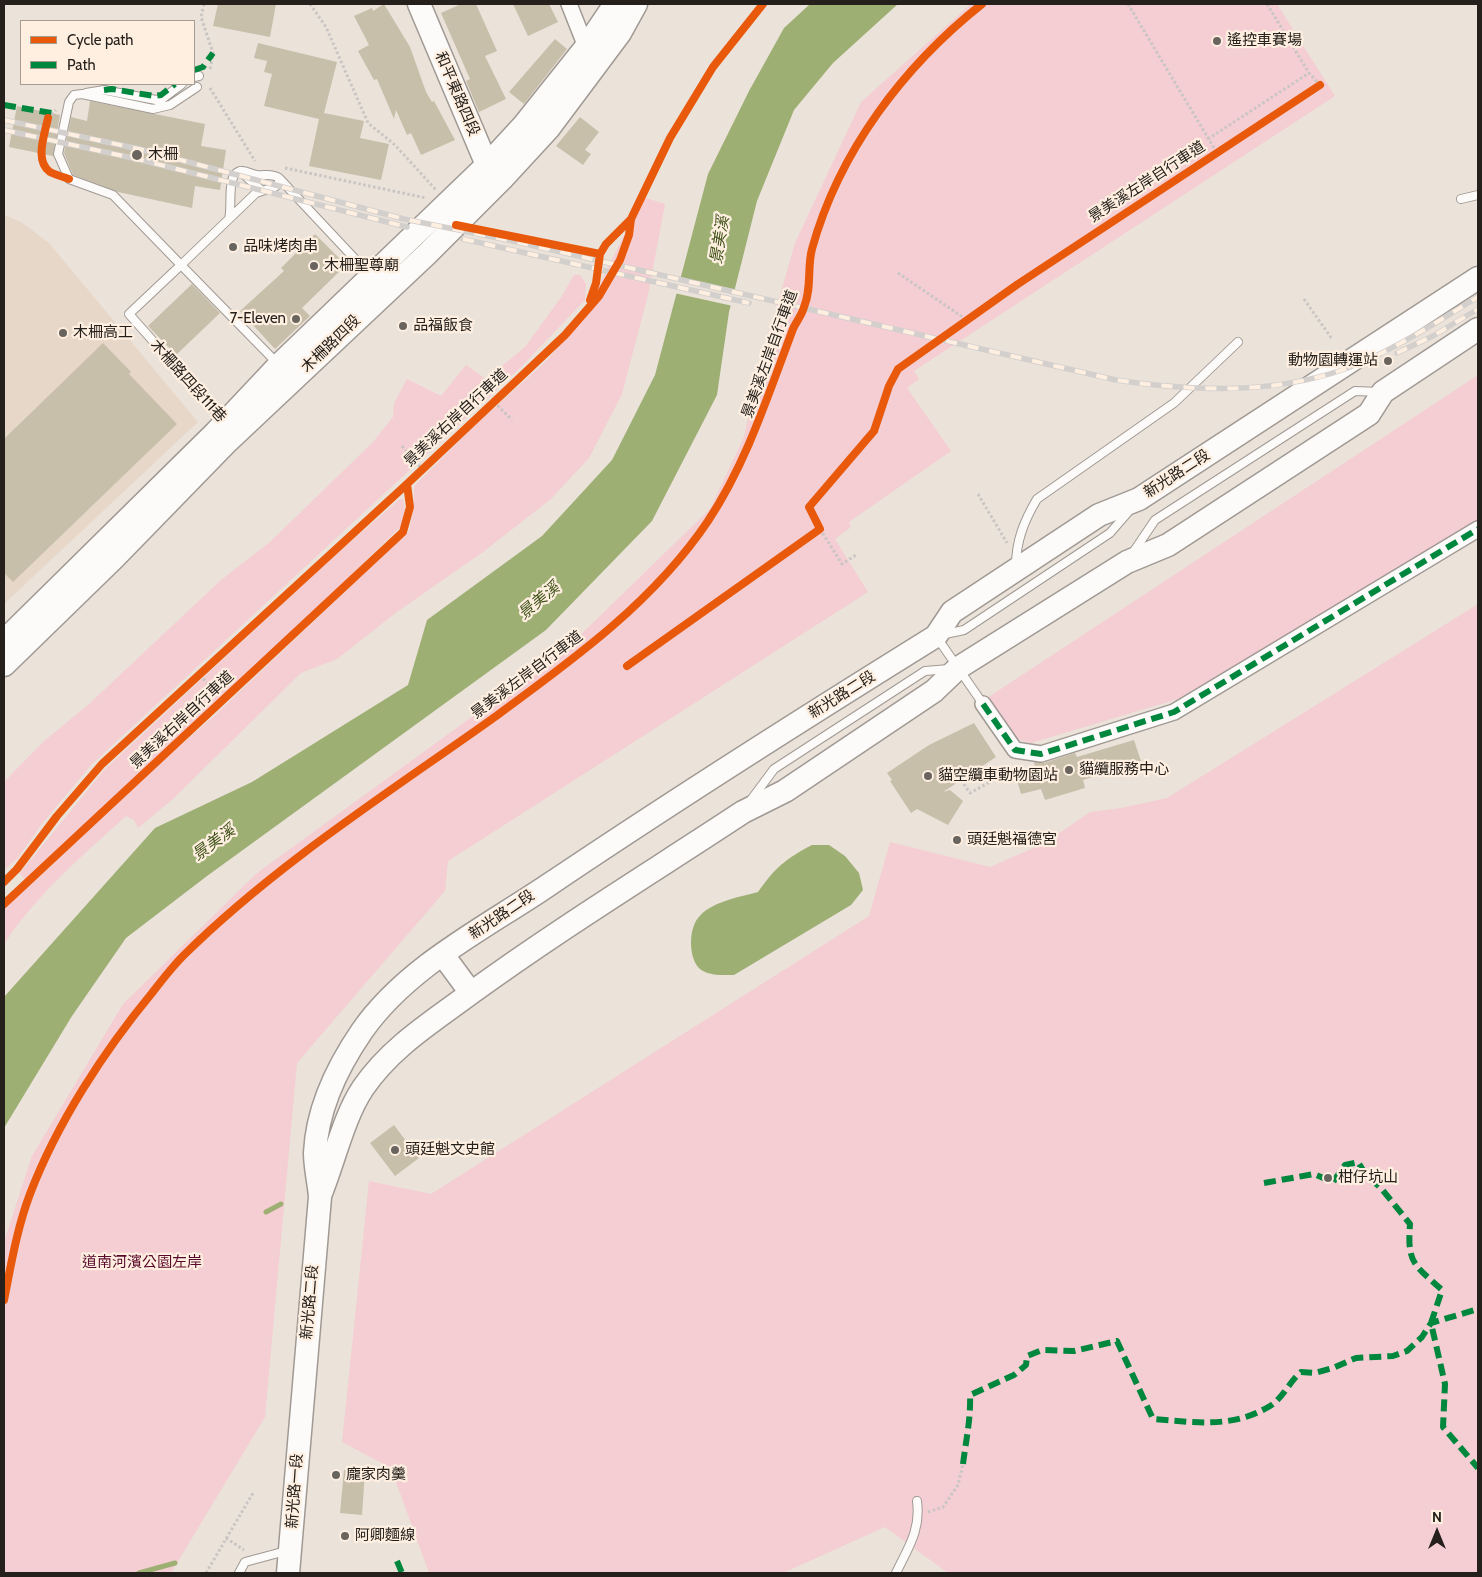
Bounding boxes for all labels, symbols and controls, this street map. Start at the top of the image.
legend [20,20,195,85]
text: Cycle path [67,31,133,49]
place label: 遙控車賽場 [1227,32,1302,50]
marker: 遙控車賽場 [1211,35,1223,47]
street label: 和平東路四段 [431,49,483,139]
text: Path [67,56,96,74]
street label: 景美溪左岸自行車道 [1085,138,1209,226]
place label: 木柵 [148,146,178,164]
marker: 木柵 [130,148,144,162]
water label: 景美溪 [707,215,733,265]
place label: 品味烤肉串 [243,238,318,256]
marker: 品味烤肉串 [227,241,239,253]
place label: 木柵聖尊廟 [324,257,399,275]
marker: 木柵聖尊廟 [308,260,320,272]
street label: 景美溪左岸自行車道 [738,287,802,421]
place label: 7-Eleven [230,310,286,328]
street label: 木柵路四段 [298,311,364,377]
marker: 7-Eleven [290,313,302,325]
place label: 品福飯食 [413,317,473,335]
marker: 品福飯食 [397,320,409,332]
place label: 木柵高工 [73,324,133,342]
marker: 木柵高工 [57,327,69,339]
street label: 木柵路四段111巷 [146,336,230,426]
place label: 動物園轉運站 [1288,352,1378,370]
marker: 動物園轉運站 [1382,355,1394,367]
street label: 景美溪右岸自行車道 [400,365,512,471]
street label: 新光路二段 [1141,446,1213,502]
water label: 景美溪 [514,578,564,624]
street label: 景美溪左岸自行車道 [468,627,586,723]
street label: 景美溪右岸自行車道 [126,667,238,773]
street label: 新光路二段 [805,667,879,723]
place label: 貓纜服務中心 [1079,761,1169,779]
marker: 貓纜服務中心 [1063,764,1075,776]
place label: 貓空纜車動物園站 [938,767,1058,785]
marker: 貓空纜車動物園站 [922,770,934,782]
water label: 景美溪 [189,821,239,865]
place label: 頭廷魁福德宮 [967,831,1057,849]
marker: 頭廷魁福德宮 [951,834,963,846]
street label: 新光路二段 [466,887,538,943]
place label: 頭廷魁文史館 [405,1141,495,1159]
marker: 頭廷魁文史館 [389,1144,401,1156]
place label: 柑仔坑山 [1338,1169,1398,1187]
marker: 柑仔坑山 [1322,1172,1334,1184]
park label: 道南河濱公園左岸 [82,1254,202,1272]
street label: 新光路二段 [298,1264,322,1340]
street label: 新光路一段 [283,1453,307,1529]
place label: 龐家肉羹 [346,1466,406,1484]
marker: 龐家肉羹 [330,1469,342,1481]
north arrow [1412,1507,1462,1557]
text: N [1432,1508,1442,1526]
place label: 阿卿麵線 [355,1527,415,1545]
marker: 阿卿麵線 [339,1530,351,1542]

